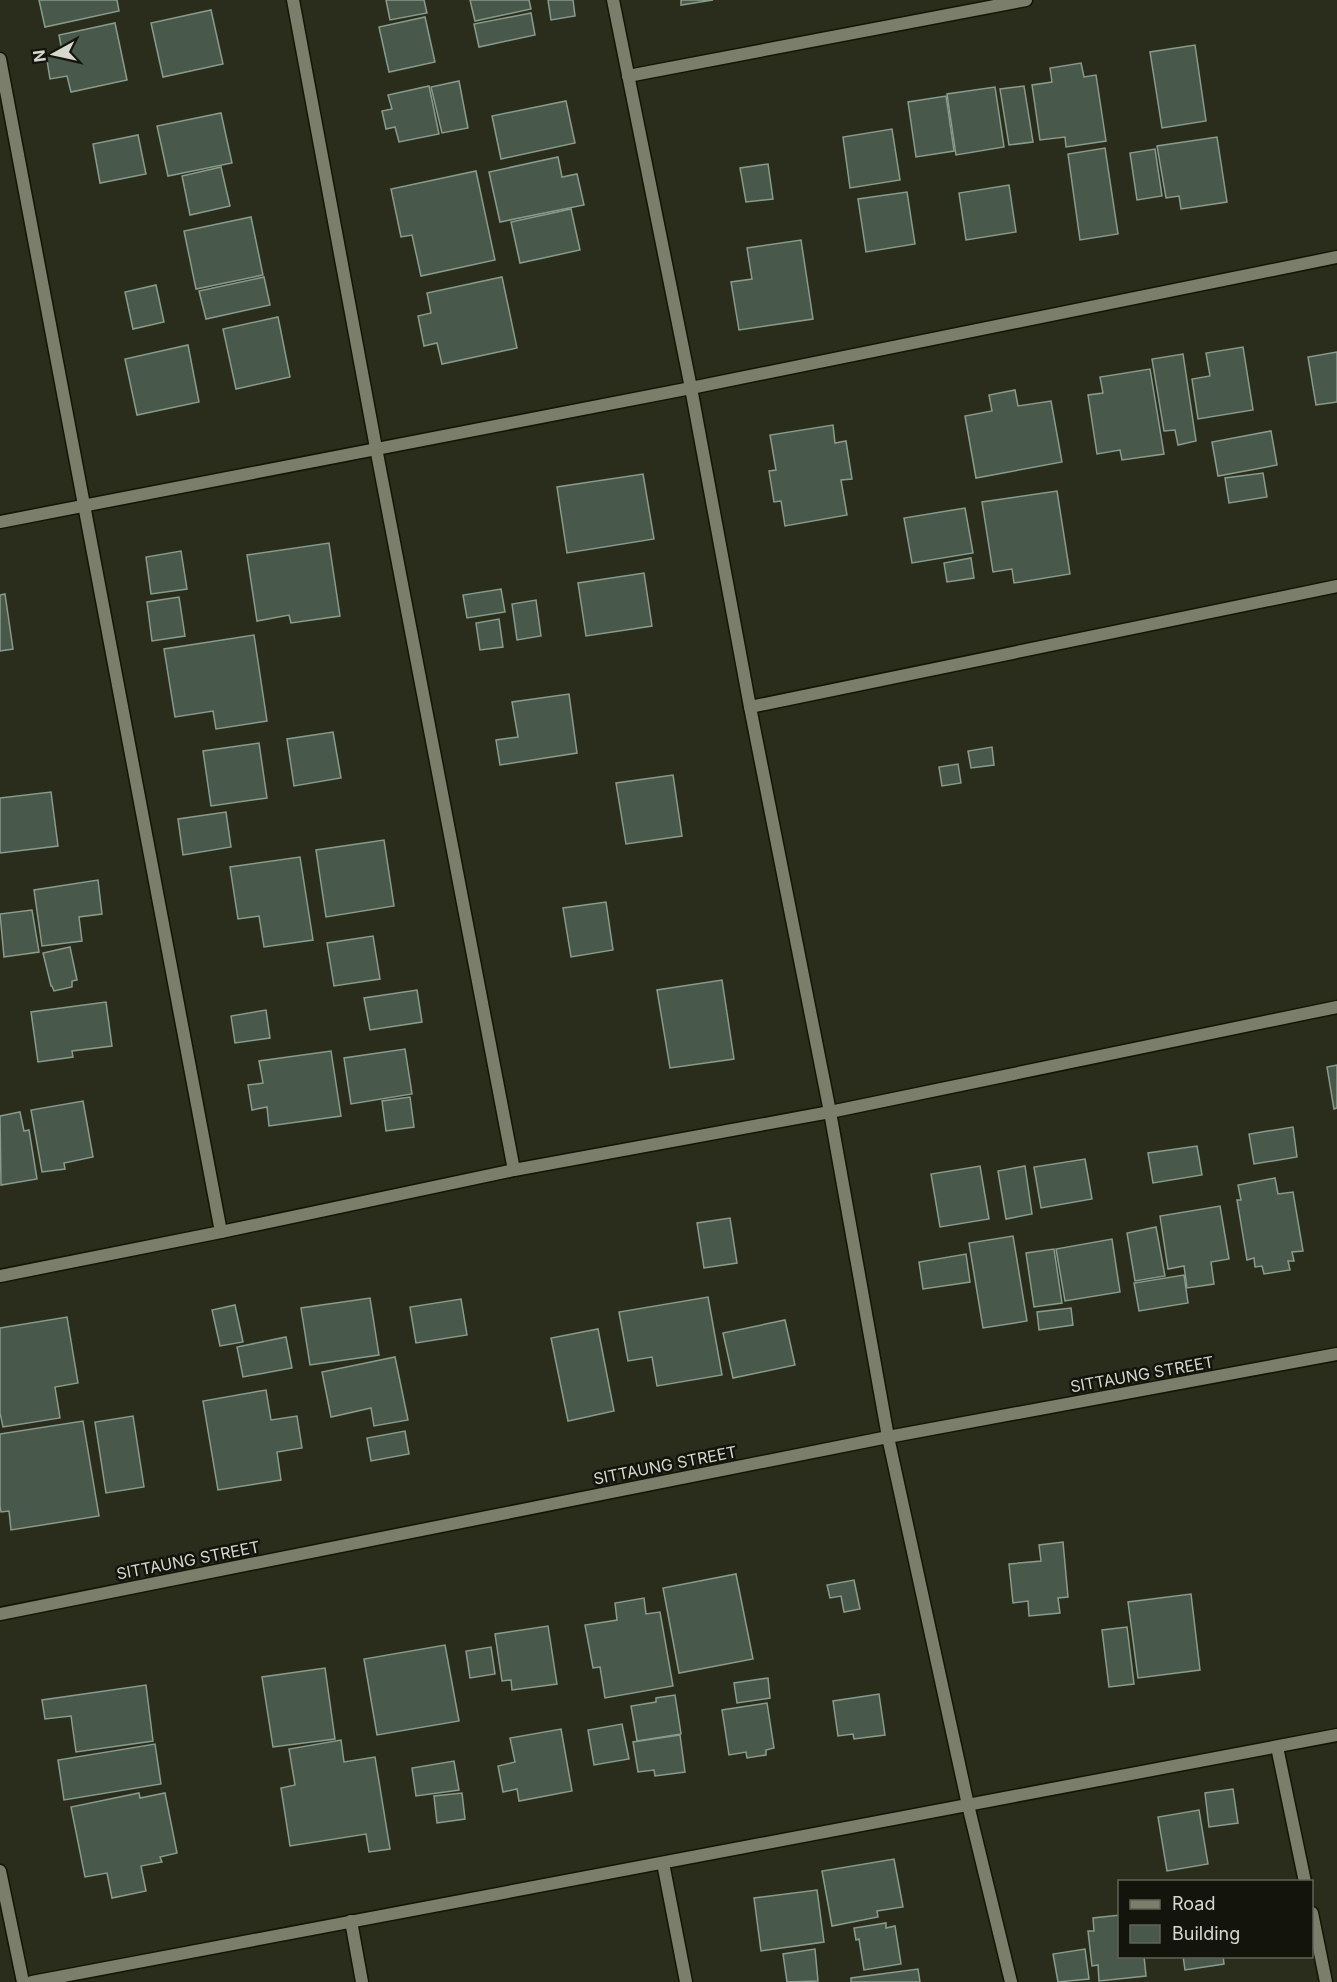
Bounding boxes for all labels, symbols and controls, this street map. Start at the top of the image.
north arrow [24,24,84,84]
text: N [28,49,50,64]
street label: SITTAUNG STREET [1069,1352,1215,1396]
street label: SITTAUNG STREET [592,1441,738,1489]
street label: SITTAUNG STREET [115,1536,261,1584]
legend [1118,1880,1313,1958]
text: Road [1172,1893,1215,1914]
text: Building [1172,1923,1240,1944]

